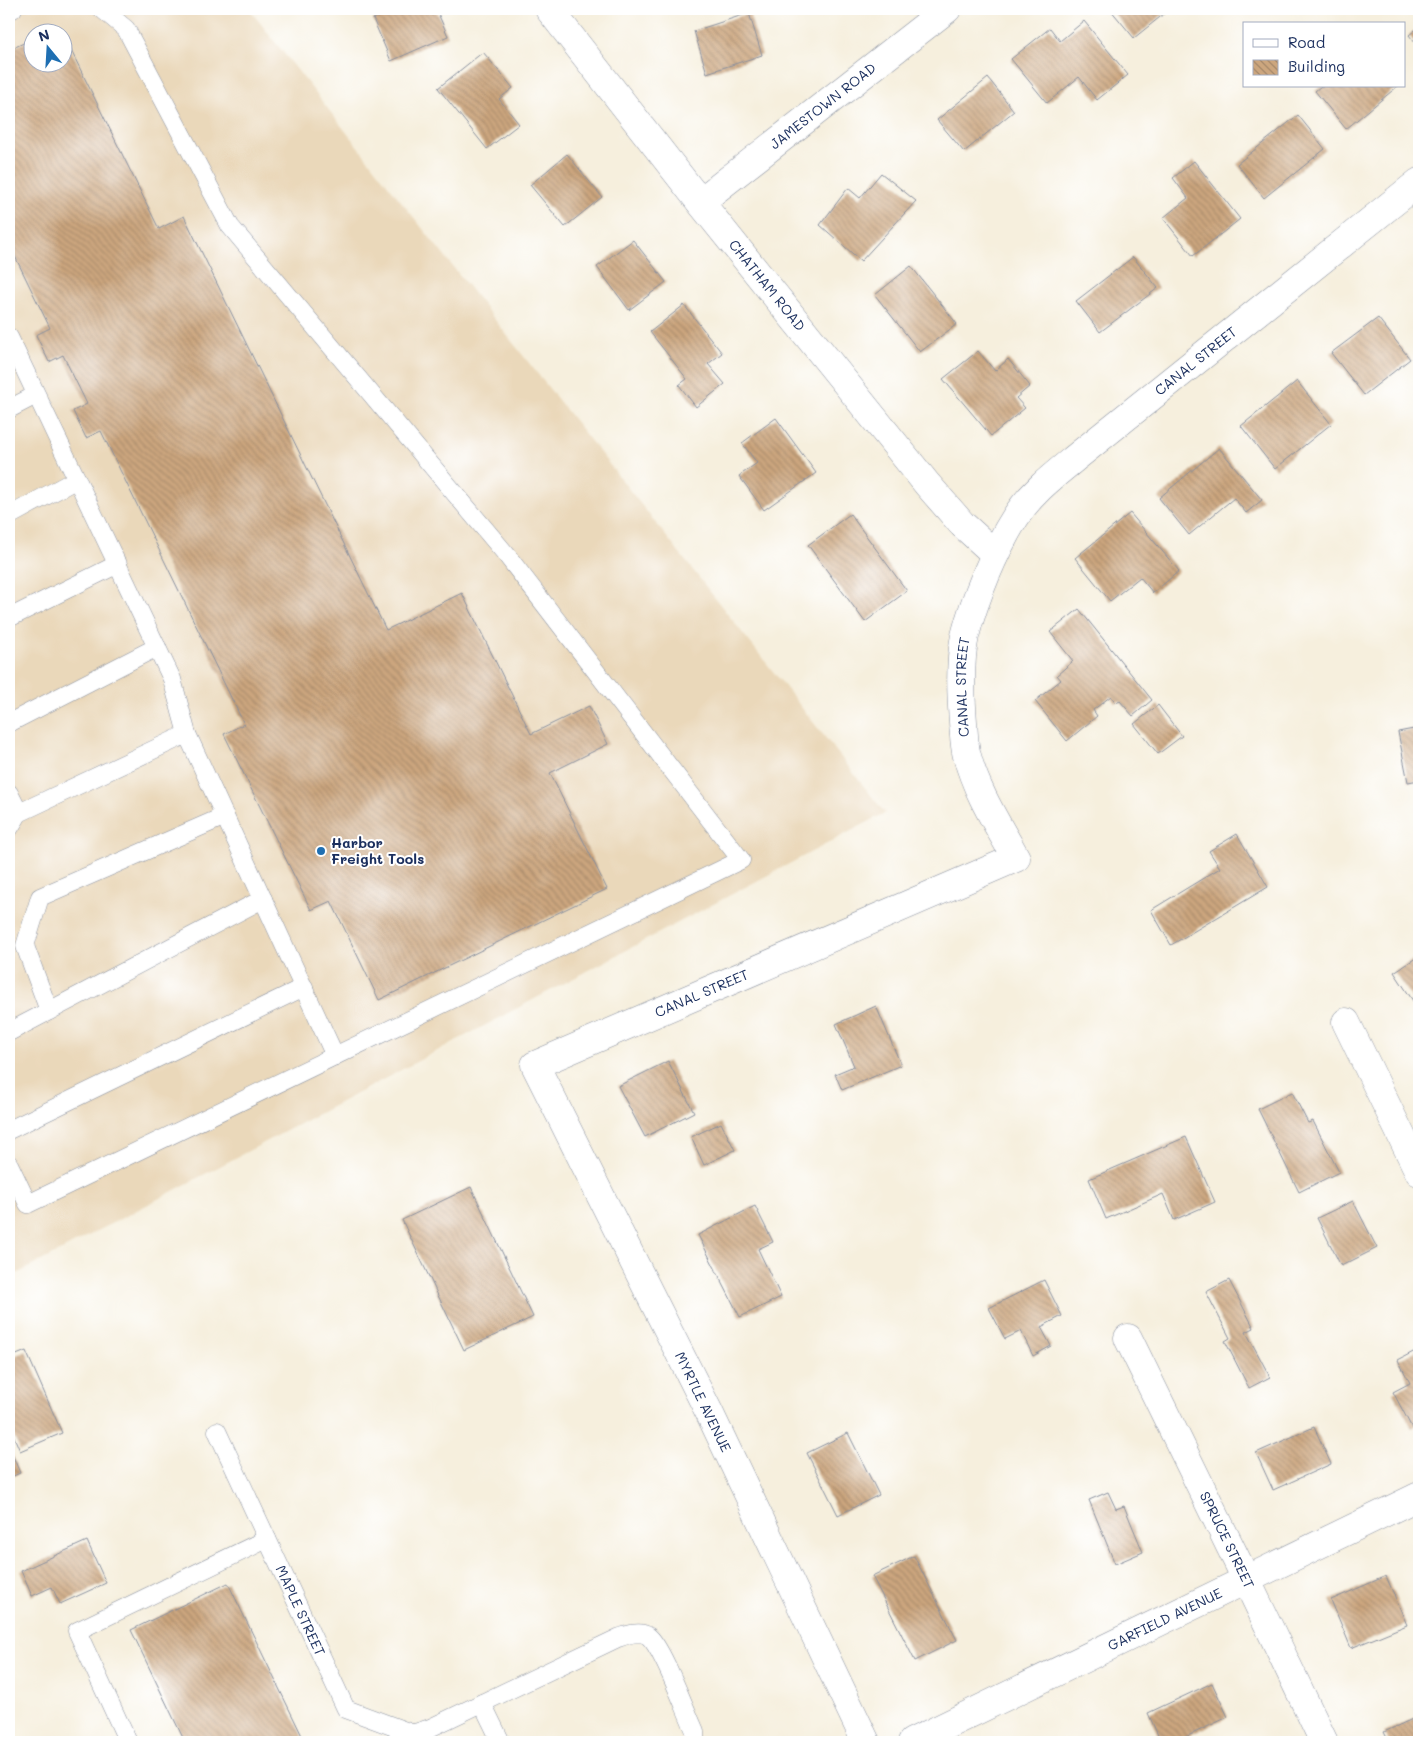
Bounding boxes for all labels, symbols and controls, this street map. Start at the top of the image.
north arrow [22,22,72,72]
legend [1243,22,1406,88]
text: N [36,24,52,46]
text: Road [1288,32,1325,52]
text: Building [1288,56,1345,76]
street label: JAMESTOWN ROAD [766,58,880,153]
street label: CHATHAM ROAD [725,235,810,335]
street label: CANAL STREET [1150,322,1241,399]
street label: CANAL STREET [951,635,974,738]
place label: Harbor Freight Tools [331,833,424,868]
marker: Harbor Freight Tools [315,845,327,857]
street label: CANAL STREET [652,964,751,1021]
street label: MYRTLE AVENUE [671,1349,736,1455]
street label: SPRUCE STREET [1196,1488,1259,1592]
street label: MAPLE STREET [272,1562,330,1659]
street label: GARFIELD AVENUE [1104,1583,1225,1655]

